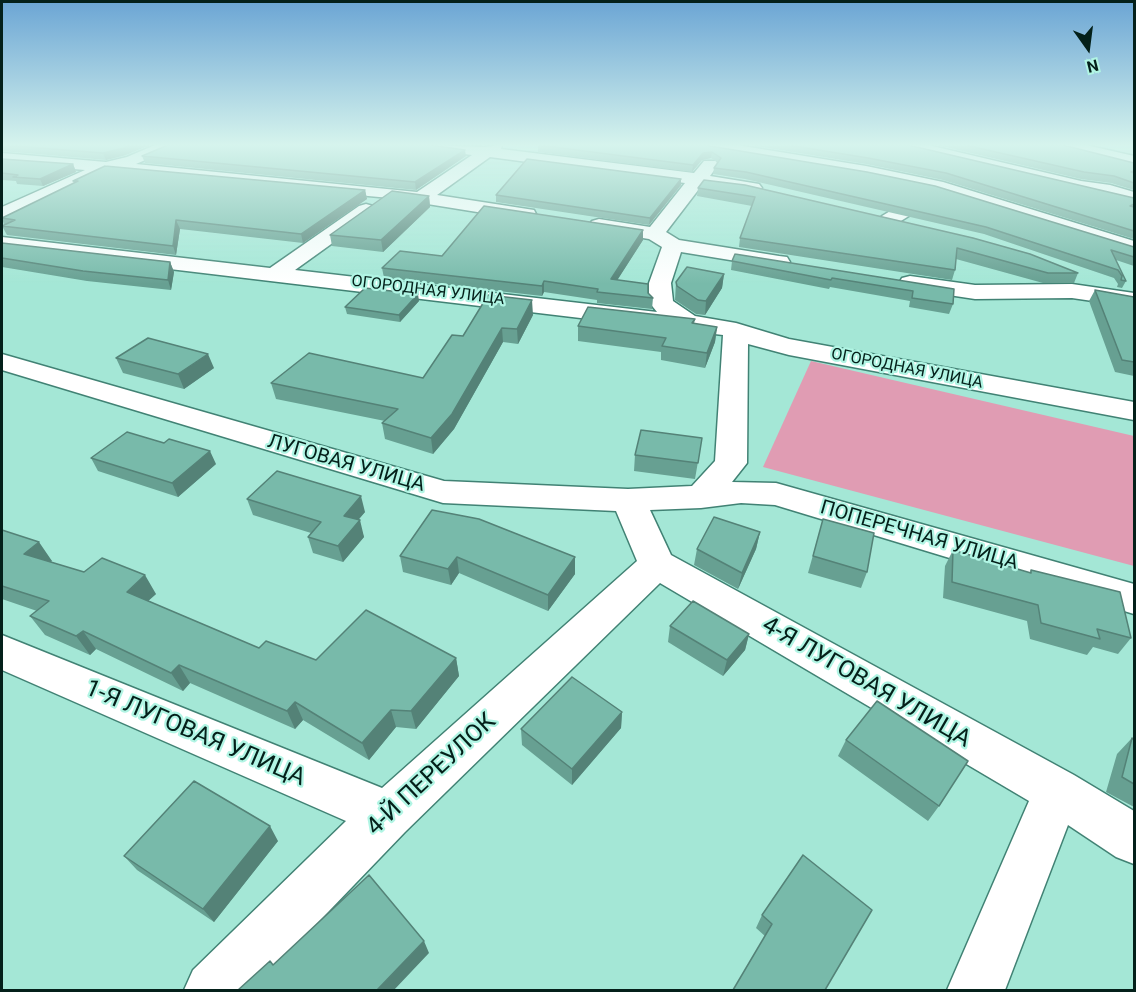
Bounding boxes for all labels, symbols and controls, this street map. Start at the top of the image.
north arrow [1058,18,1118,78]
text: N [1085,55,1100,77]
street label: ОГОРОДНАЯ УЛИЦА [350,272,506,310]
street label: ОГОРОДНАЯ УЛИЦА [830,345,984,393]
street label: ЛУГОВАЯ УЛИЦА [265,430,427,498]
street label: ПОПЕРЕЧНАЯ УЛИЦА [817,496,1021,576]
street label: 4-Я ЛУГОВАЯ УЛИЦА [756,611,976,755]
street label: 1-Я ЛУГОВАЯ УЛИЦА [81,675,309,793]
street label: 4-Й ПЕРЕУЛОК [361,708,503,842]

